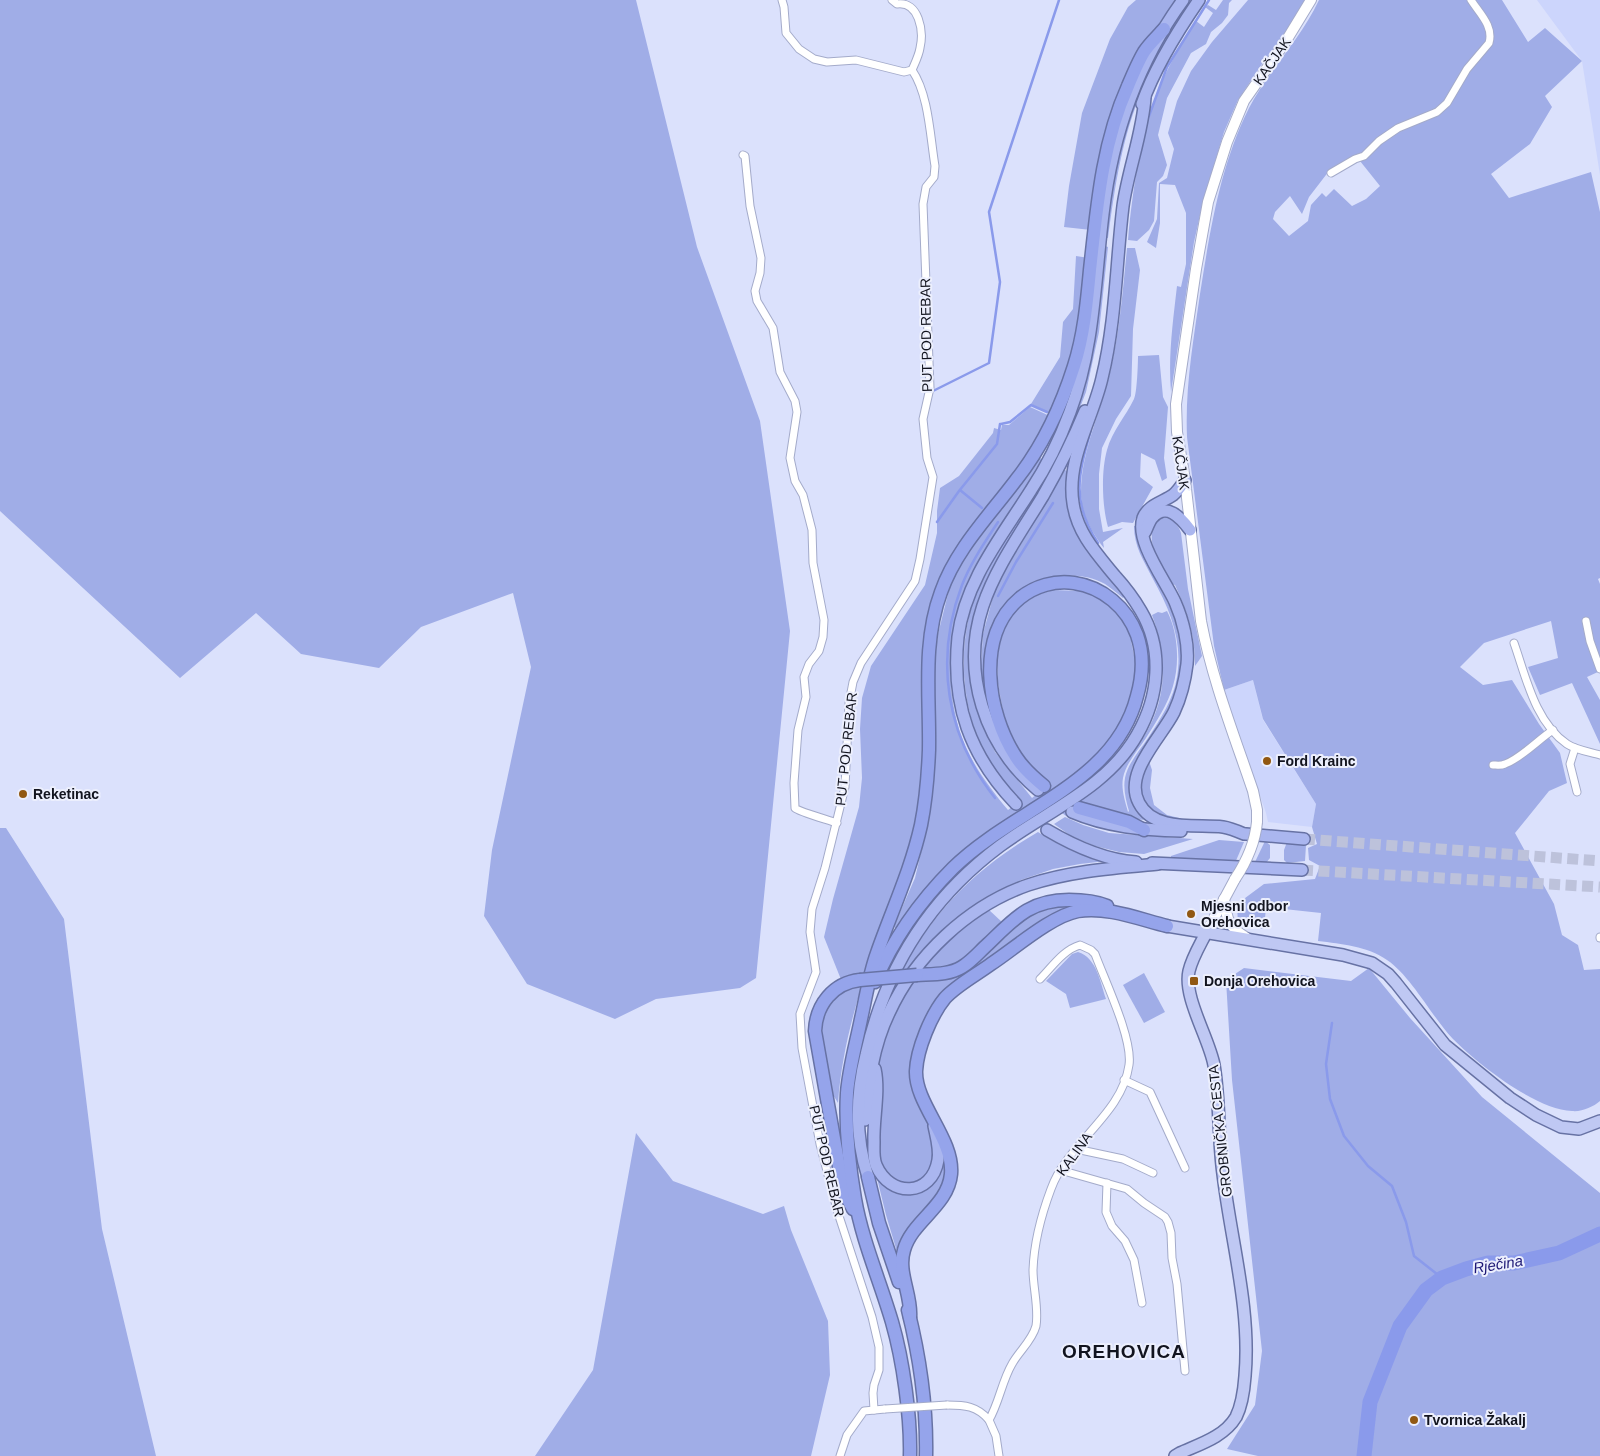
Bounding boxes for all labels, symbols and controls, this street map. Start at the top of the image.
street label: KAČJAK [1250,34,1295,88]
street label: PUT POD REBAR [917,278,935,392]
street label: KAČJAK [1169,435,1193,492]
street label: PUT POD REBAR [832,691,860,807]
place label: Ford Krainc [1277,753,1356,769]
marker: Ford Krainc [1261,755,1273,767]
place label: Reketinac [33,786,99,802]
marker: Reketinac [17,788,29,800]
place label: Mjesni odbor Orehovica [1201,898,1289,930]
marker: Mjesni odbor Orehovica [1185,908,1197,920]
place label: Donja Orehovica [1204,973,1315,989]
marker: Donja Orehovica [1188,975,1200,987]
street label: GROBNIČKA CESTA [1205,1063,1235,1198]
street label: PUT POD REBAR [806,1104,848,1218]
street label: KALINA [1053,1129,1095,1179]
water label: Rječina [1472,1252,1524,1276]
district label: OREHOVICA [1062,1341,1186,1362]
place label: Tvornica Žakalj [1424,1411,1526,1428]
marker: Tvornica Žakalj [1408,1414,1420,1426]

